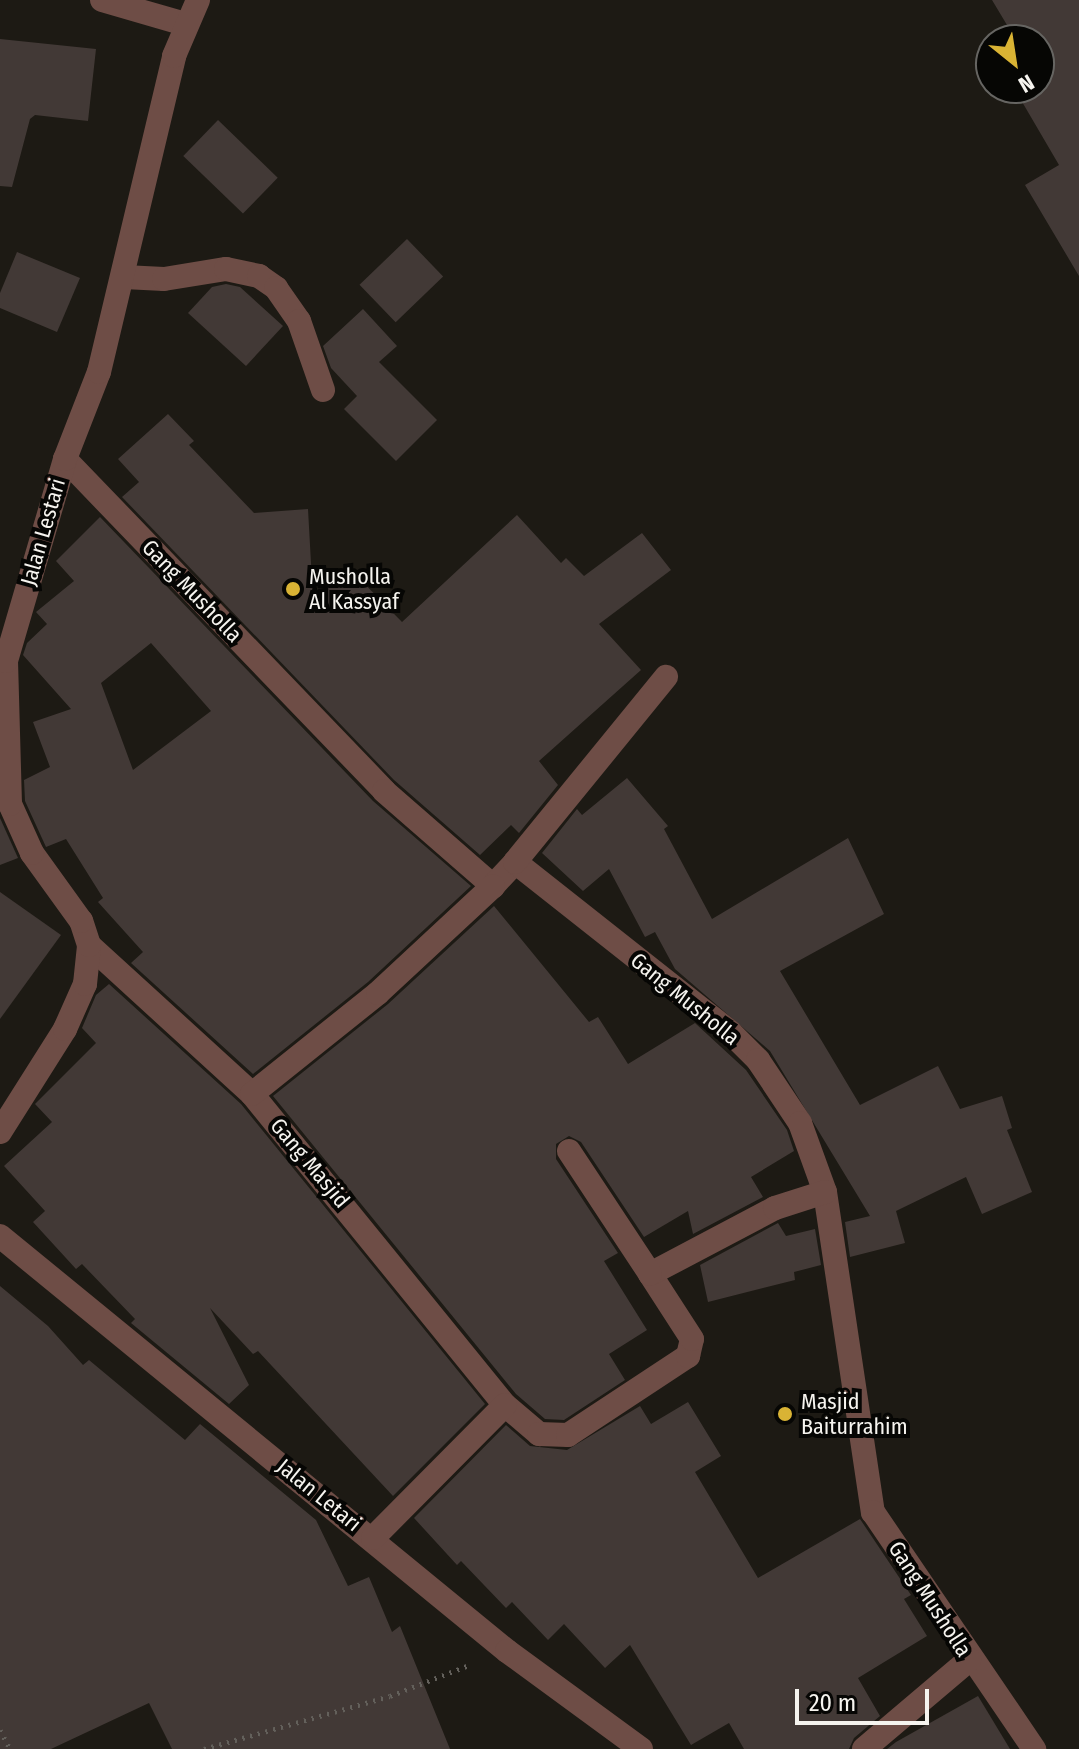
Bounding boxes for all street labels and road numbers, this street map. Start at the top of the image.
street label: Jalan Lestari [15,475,71,589]
street label: Gang Musholla [136,534,248,648]
street label: Gang Musholla [625,947,745,1051]
street label: Gang Masjid [265,1113,355,1213]
street label: Jalan Letari [271,1453,367,1537]
street label: Gang Musholla [883,1536,977,1662]

